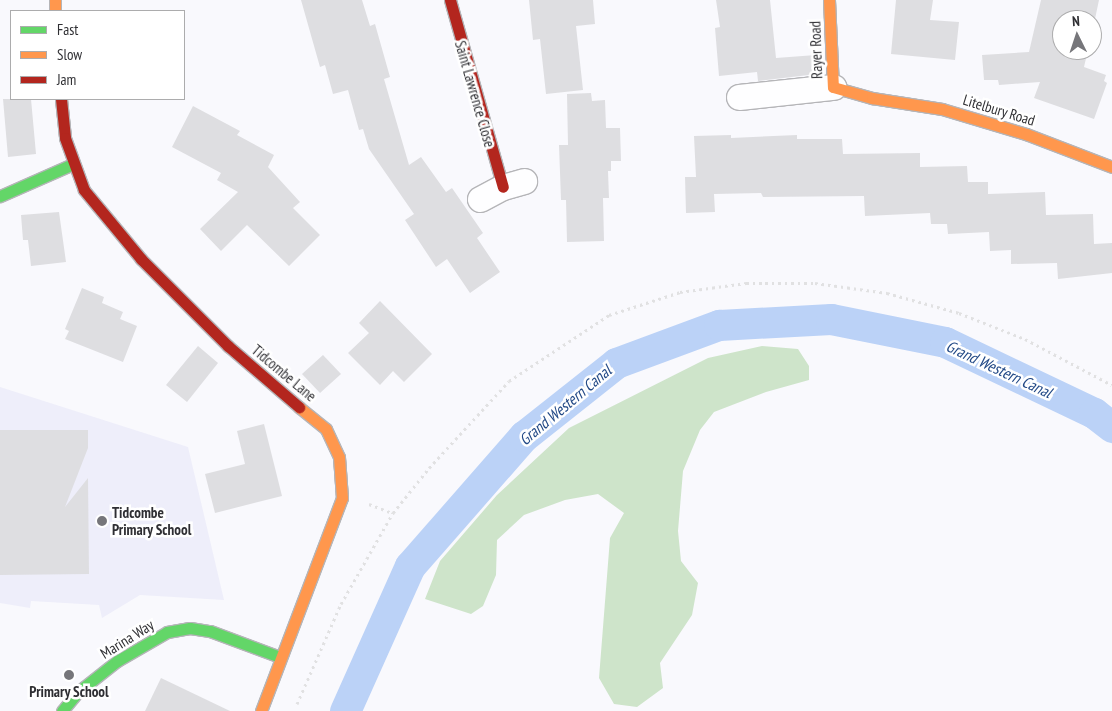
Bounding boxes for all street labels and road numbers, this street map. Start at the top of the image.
street label: Rayer Road [806,21,826,79]
street label: Saint Lawrence Close [451,39,499,149]
street label: Litelbury Road [961,90,1037,130]
street label: Tidcombe Lane [248,341,320,405]
street label: Marina Way [97,615,157,663]

